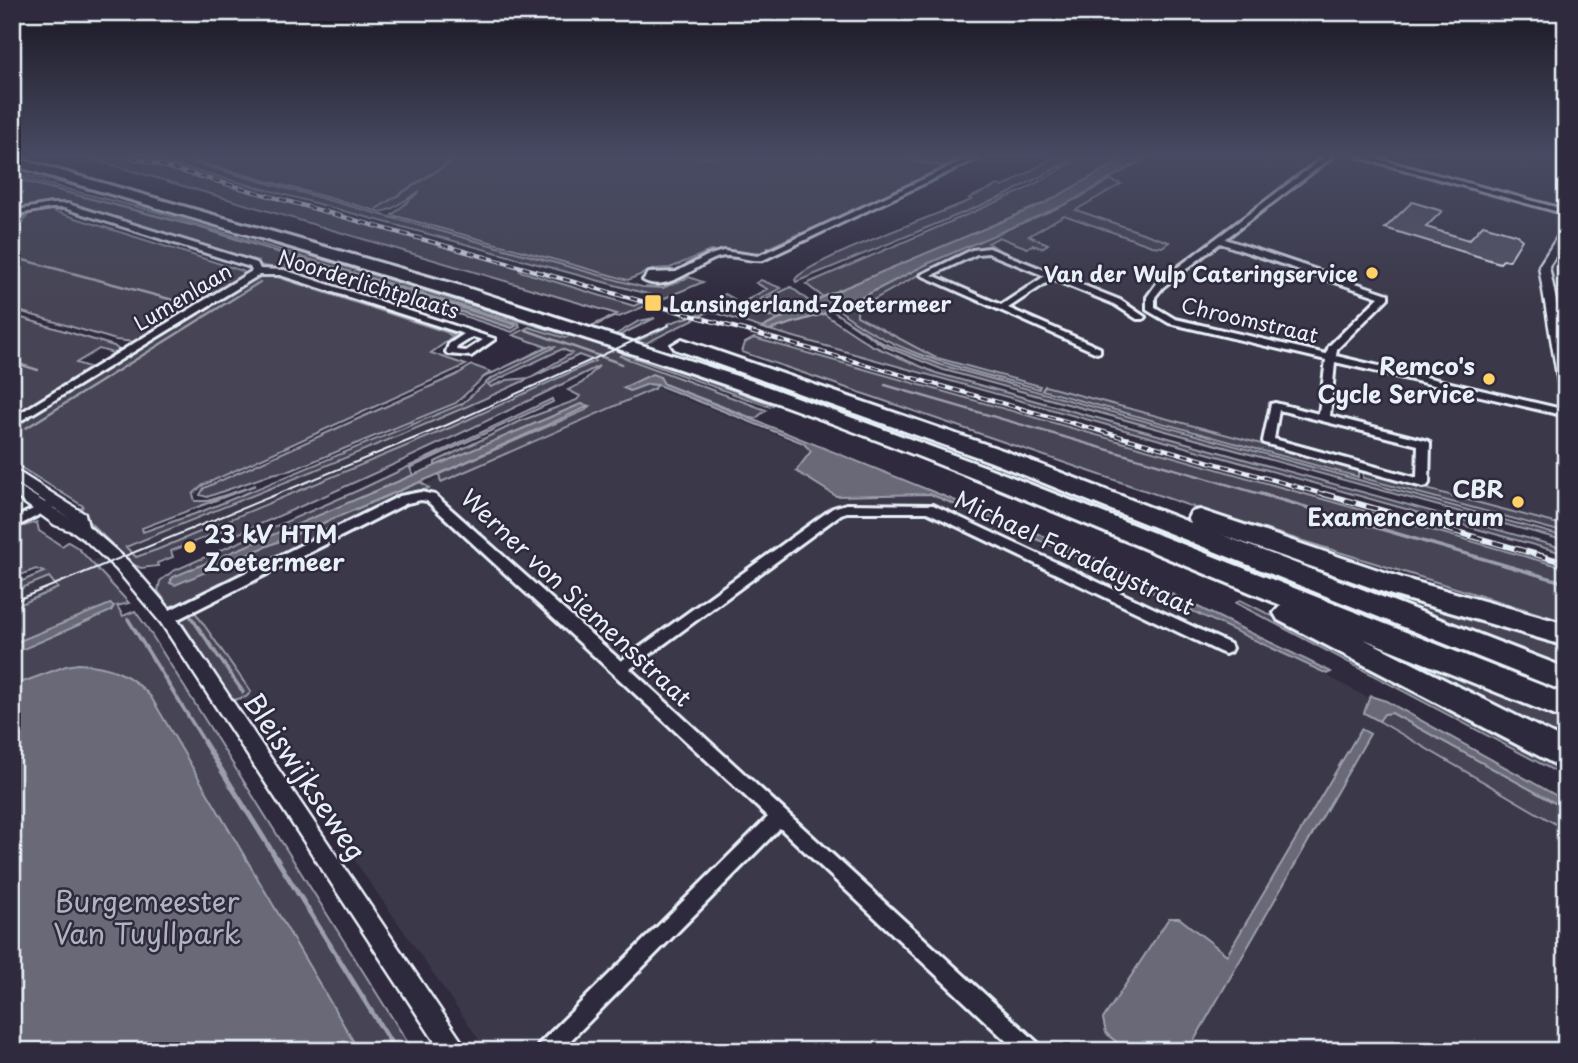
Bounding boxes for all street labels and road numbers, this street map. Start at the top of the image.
street label: Noorderlichtplaats [274,240,464,326]
street label: Lumenlaan [127,254,237,338]
street label: Chroomstraat [1178,288,1322,350]
street label: Werner von Siemensstraat [453,480,701,714]
street label: Michael Faradaystraat [949,480,1201,624]
street label: Bleiswijkseweg [234,683,378,869]

